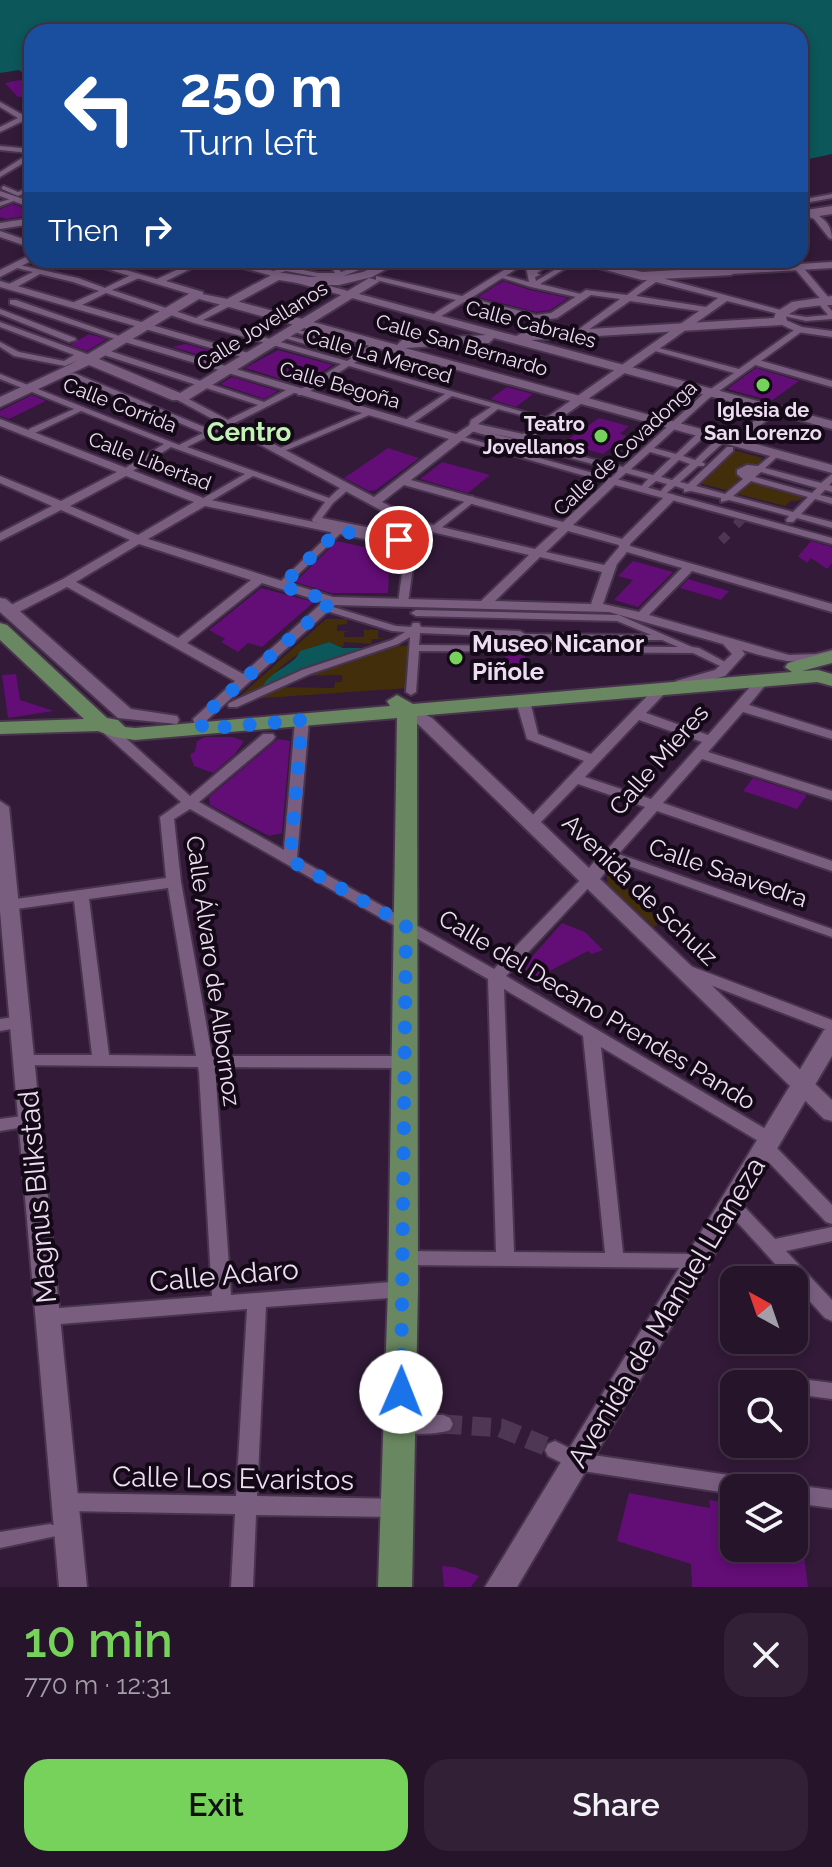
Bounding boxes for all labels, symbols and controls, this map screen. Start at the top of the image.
text: 250 m [180,54,343,120]
icon: left [48,56,152,160]
text: Turn left [180,121,318,163]
icon: right [135,208,179,252]
text: Then [48,213,119,248]
street label: Calle Jovellanos [192,276,332,376]
street label: Calle Cabrales [463,295,599,353]
street label: Calle San Bernardo [373,309,551,381]
street label: Calle La Merced [303,324,455,388]
street label: Calle Begoña [277,356,403,414]
street label: Calle Corrida [60,372,180,438]
street label: Calle de Covadonga [548,375,702,521]
marker: Iglesia de San Lorenzo [754,376,772,394]
place label: Iglesia de San Lorenzo [704,398,822,445]
place label: Teatro Jovellanos [483,412,585,459]
district label: Centro [207,417,291,447]
street label: Calle Libertad [85,427,215,495]
marker: Teatro Jovellanos [592,427,610,445]
pin [365,506,433,574]
icon: arrive [377,518,421,562]
place label: Museo Nicanor Piñole [472,629,644,686]
marker: Museo Nicanor Piñole [447,649,465,667]
street label: Calle Mieres [603,698,714,821]
street label: Avenida de Schulz [557,808,724,971]
street label: Calle Saavedra [645,832,811,913]
street label: Calle Álvaro de Albornoz [180,834,247,1108]
street label: Calle del Decano Prendes Pando [434,903,761,1116]
street label: Magnus Blikstad [12,1089,63,1305]
street label: Avenida de Manuel Llaneza [561,1151,772,1473]
street label: Calle Adaro [148,1253,300,1298]
north arrow [720,1266,808,1354]
map controls [720,1266,808,1562]
position arrow [359,1350,443,1434]
button: search [720,1370,808,1458]
street label: Calle Los Evaristos [112,1460,354,1497]
button: layers [720,1474,808,1562]
text: 10 min [24,1612,173,1668]
button: close [724,1613,808,1697]
text: 770 m · 12:31 [24,1670,171,1700]
button: Exit [24,1759,408,1851]
button: Share [424,1759,808,1851]

